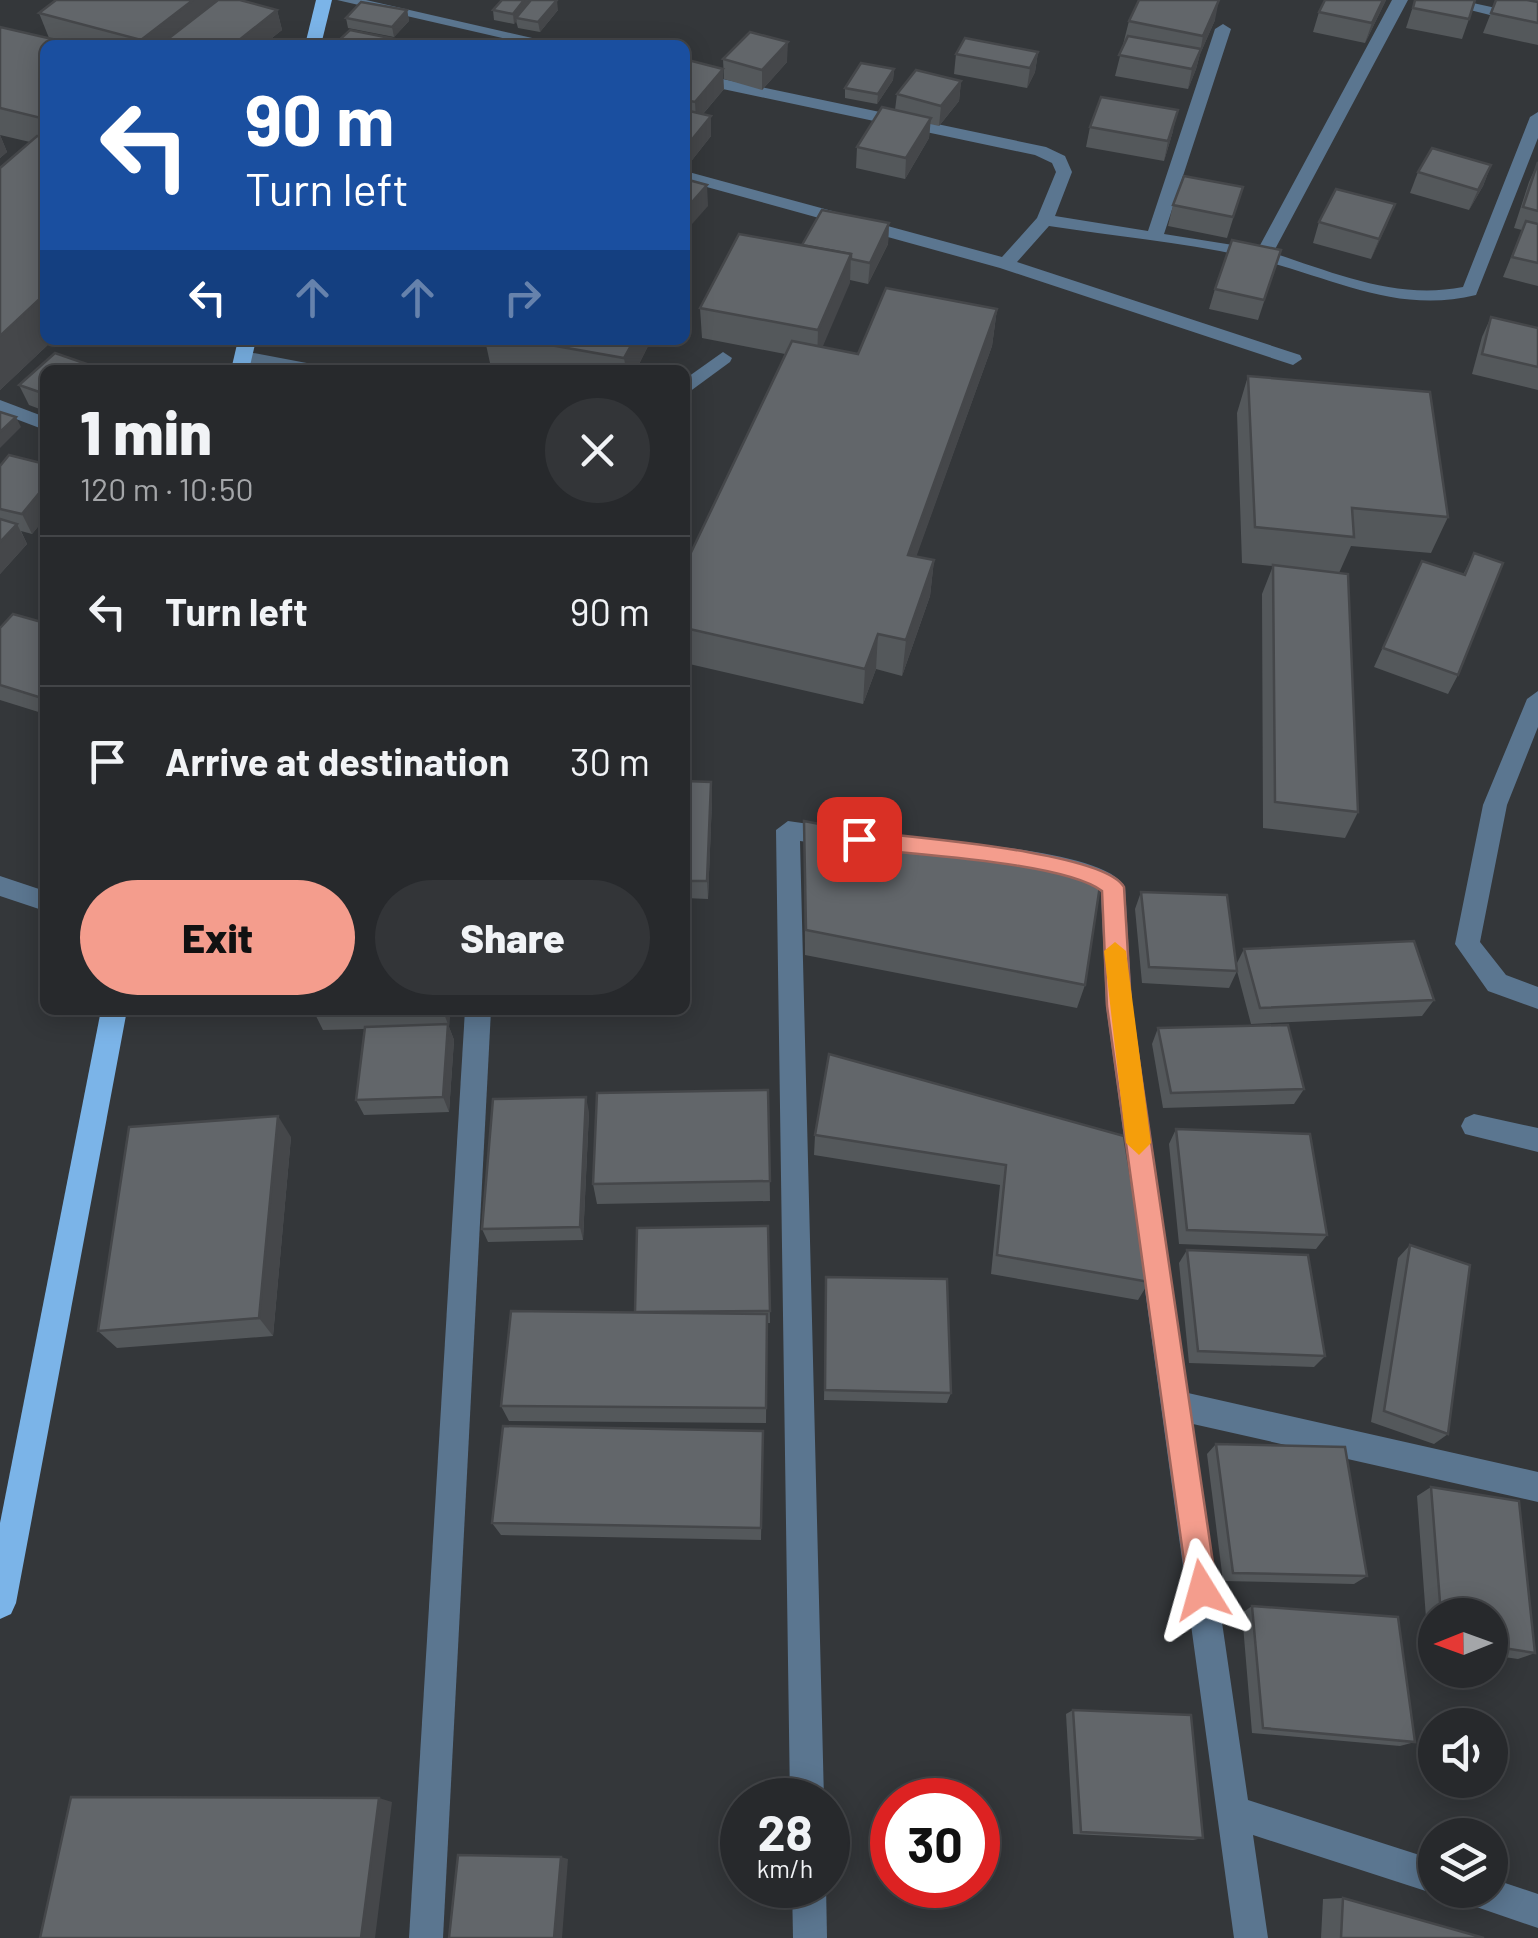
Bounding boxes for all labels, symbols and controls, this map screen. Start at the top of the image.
text: 90 m [245,76,395,160]
icon: left [80,80,210,210]
text: Turn left [245,161,409,215]
icon: left [180,270,235,325]
icon: ahead [285,270,340,325]
icon: ahead [390,270,445,325]
icon: right [495,270,550,325]
text: 1 min [80,395,212,467]
button: close [545,398,650,503]
text: 120 m · 10:50 [80,469,253,507]
icon: left [80,584,135,639]
text: Turn left [165,588,308,634]
text: 90 m [570,588,650,634]
icon: arrive [80,734,135,789]
text: Arrive at destination [165,738,510,784]
text: 30 m [570,738,650,784]
pin [817,797,902,882]
icon: arrive [832,812,887,867]
button: Exit [80,880,355,995]
button: Share [375,880,650,995]
position arrow [1150,1538,1254,1642]
north arrow [1418,1598,1508,1688]
map controls [1418,1598,1508,1908]
button: sound [1418,1708,1508,1798]
speed limit sign: 30 [870,1778,1000,1908]
text: 28 [757,1801,813,1861]
button: layers [1418,1818,1508,1908]
text: km/h [757,1853,813,1883]

